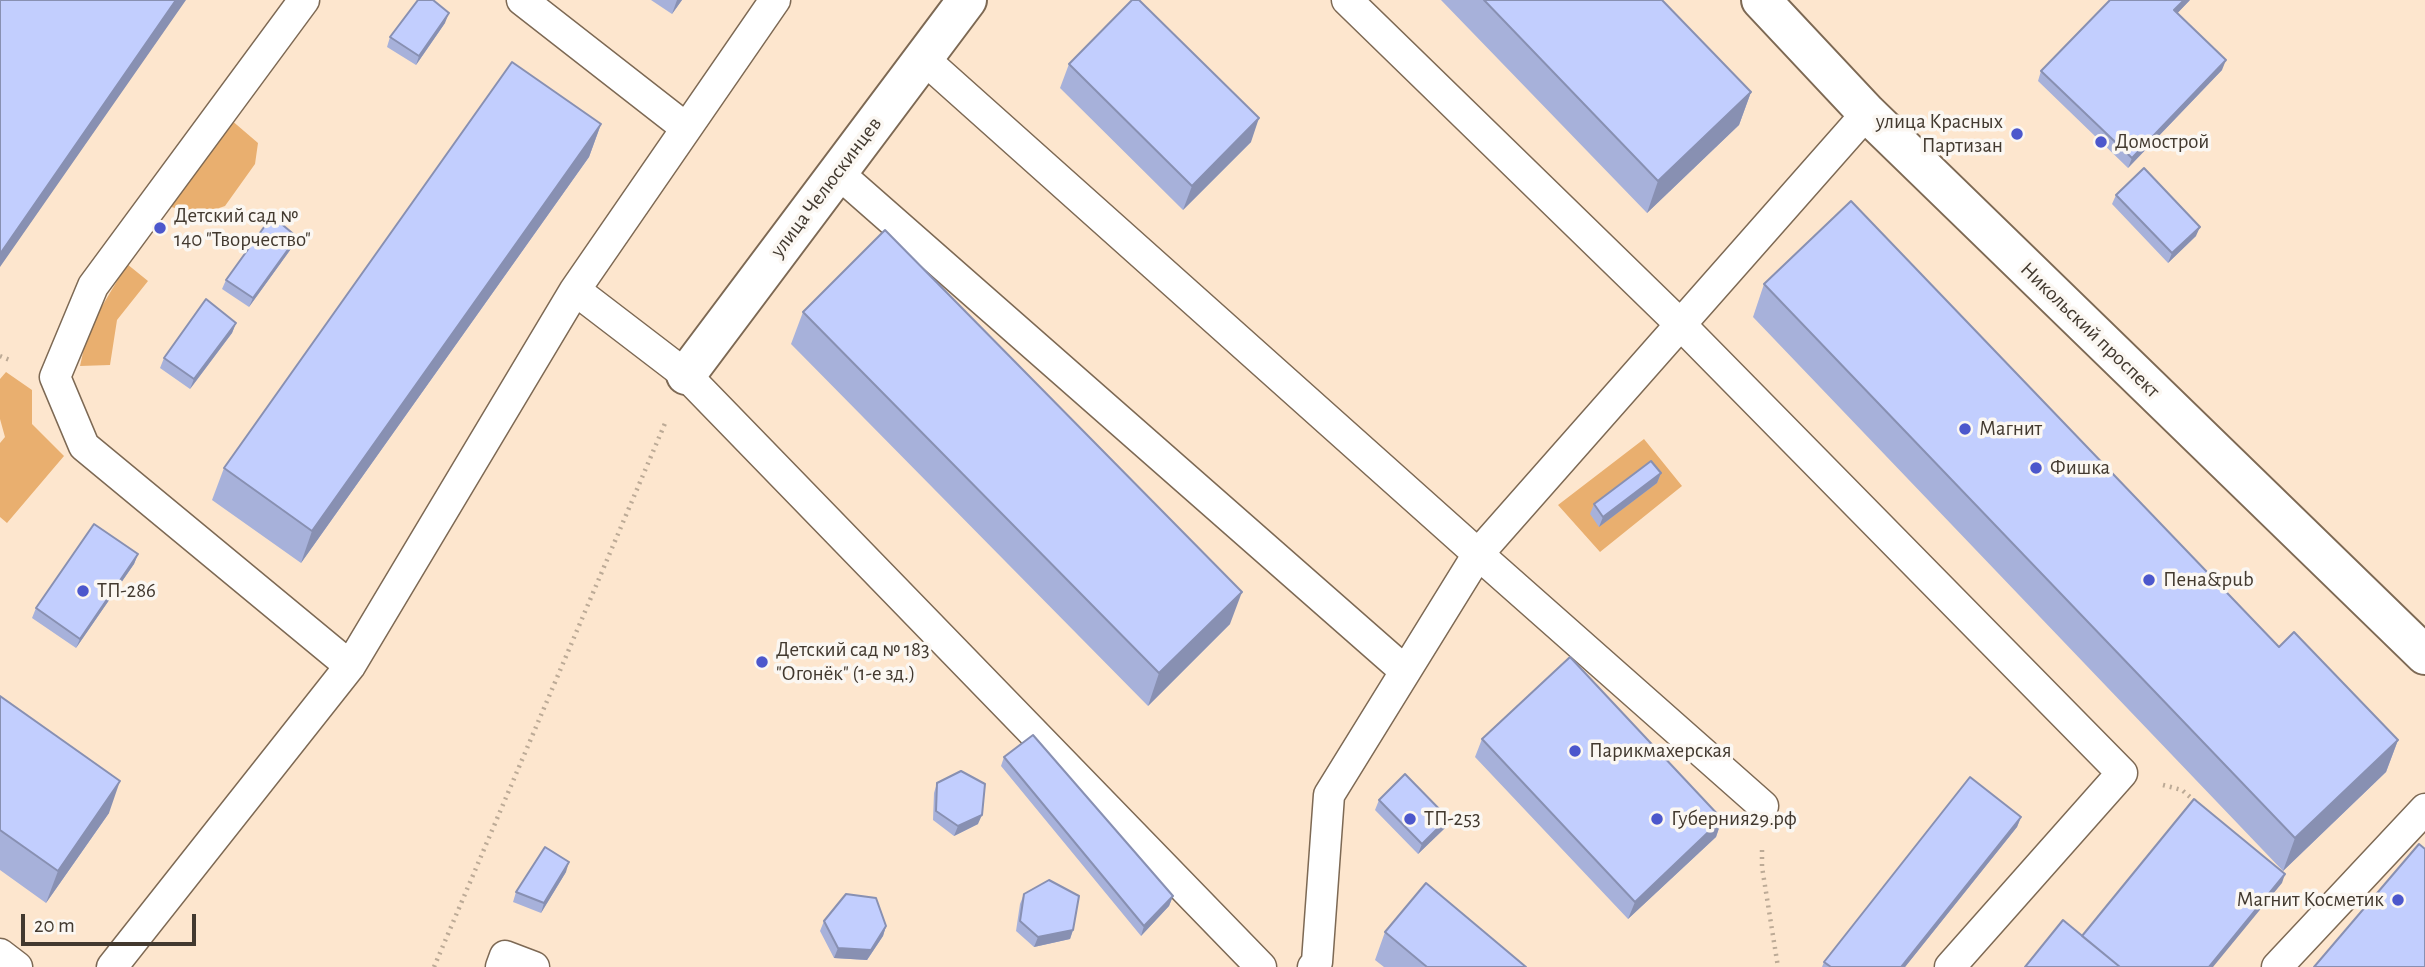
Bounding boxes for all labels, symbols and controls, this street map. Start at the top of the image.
place label: улица Красных Партизан [1876,109,2003,159]
street label: улица Челюскинцев [765,112,887,262]
marker: улица Красных Партизан [2009,126,2025,142]
place label: Домострой [2115,129,2209,155]
marker: Домострой [2093,134,2109,150]
place label: Детский сад № 140 "Творчество" [174,203,311,253]
marker: Детский сад № 140 "Творчество" [152,220,168,236]
street label: Никольский проспект [2015,257,2165,403]
place label: Магнит [1979,416,2042,442]
marker: Магнит [1957,421,1973,437]
place label: Фишка [2050,455,2110,481]
marker: Фишка [2028,460,2044,476]
place label: Пена&pub [2163,567,2254,593]
marker: Пена&pub [2141,572,2157,588]
place label: ТП-286 [97,578,156,604]
marker: ТП-286 [75,583,91,599]
place label: Детский сад № 183 "Огонёк" (1-е зд.) [776,637,930,687]
marker: Детский сад № 183 "Огонёк" (1-е зд.) [754,654,770,670]
place label: Парикмахерская [1589,738,1732,764]
marker: Парикмахерская [1567,743,1583,759]
place label: ТП-253 [1424,806,1481,832]
place label: Губерния29.рф [1671,806,1797,832]
marker: ТП-253 [1402,811,1418,827]
marker: Губерния29.рф [1649,811,1665,827]
place label: Магнит Косметик [2237,887,2384,913]
marker: Магнит Косметик [2390,892,2406,908]
scale bar [24,900,200,944]
text: 20 m [34,915,75,936]

